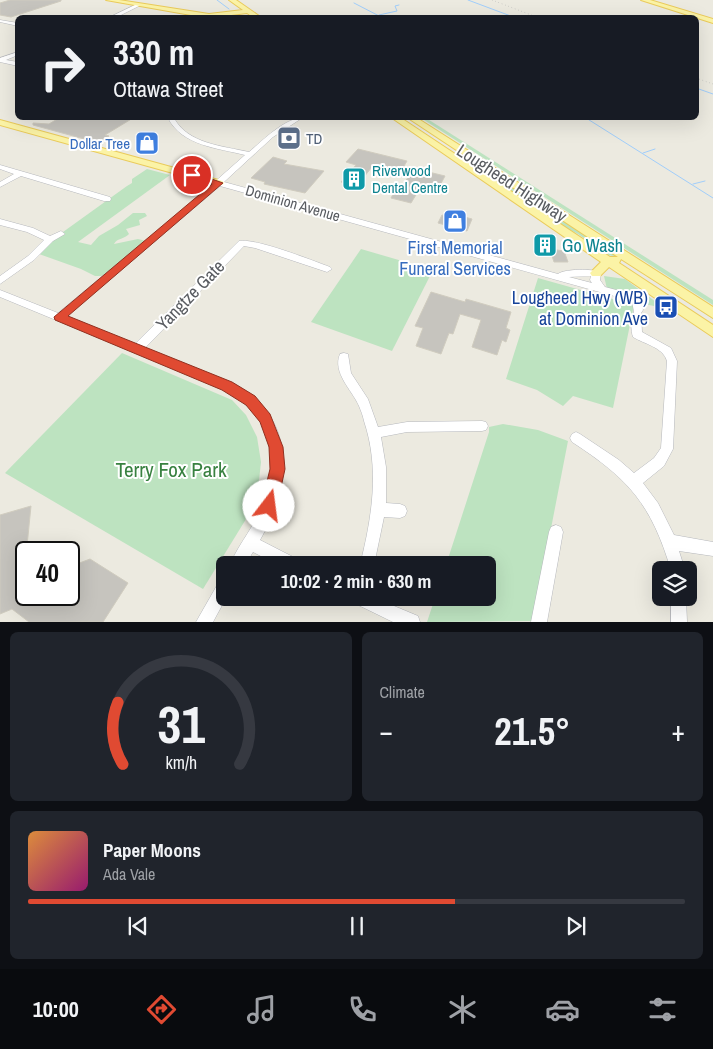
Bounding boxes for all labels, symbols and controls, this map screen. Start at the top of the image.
text: 330 m [113,29,194,76]
icon: right [30,35,95,100]
text: Ottawa Street [113,74,223,104]
bank icon: TD [276,125,302,151]
place label: TD [306,128,323,149]
shop icon: Dollar Tree [134,130,160,156]
place label: Dollar Tree [70,133,130,154]
street label: Lougheed Highway [452,138,573,228]
pin [171,154,213,196]
place label: Riverwood Dental Centre [372,160,448,198]
icon: arrive [178,161,206,189]
building icon: Riverwood Dental Centre [341,166,367,192]
street label: Dominion Avenue [243,179,343,227]
shop icon: First Memorial Funeral Services [442,208,468,234]
building icon: Go Wash [532,232,558,258]
place label: Go Wash [562,233,623,258]
place label: First Memorial Funeral Services [399,235,511,281]
street label: Yangtze Gate [150,254,230,336]
place label: Lougheed Hwy (WB) at Dominion Ave [512,285,648,331]
bus stop icon: Lougheed Hwy (WB) at Dominion Ave [653,294,679,320]
park label: Terry Fox Park [115,455,227,484]
position arrow [242,479,294,531]
speed limit sign: 40 [15,541,80,606]
map controls [652,561,697,606]
button: layers [652,561,697,606]
text: 10:02 · 2 min · 630 m [281,568,431,594]
text: Climate [380,681,425,703]
text: 31 [157,689,205,759]
text: 21.5° [494,706,570,757]
text: − [380,712,393,750]
text: + [672,712,685,750]
text: km/h [165,751,197,775]
text: Paper Moons [103,837,201,863]
text: Ada Vale [103,863,155,885]
icon: previous [124,912,152,940]
icon: pause [343,912,371,940]
icon: next [562,912,590,940]
icon: directions [144,992,179,1027]
icon: music [244,992,279,1027]
icon: phone [345,992,380,1027]
icon: climate [445,992,480,1027]
icon: car [545,992,580,1027]
icon: filters [645,992,680,1027]
text: 10:00 [33,994,79,1024]

